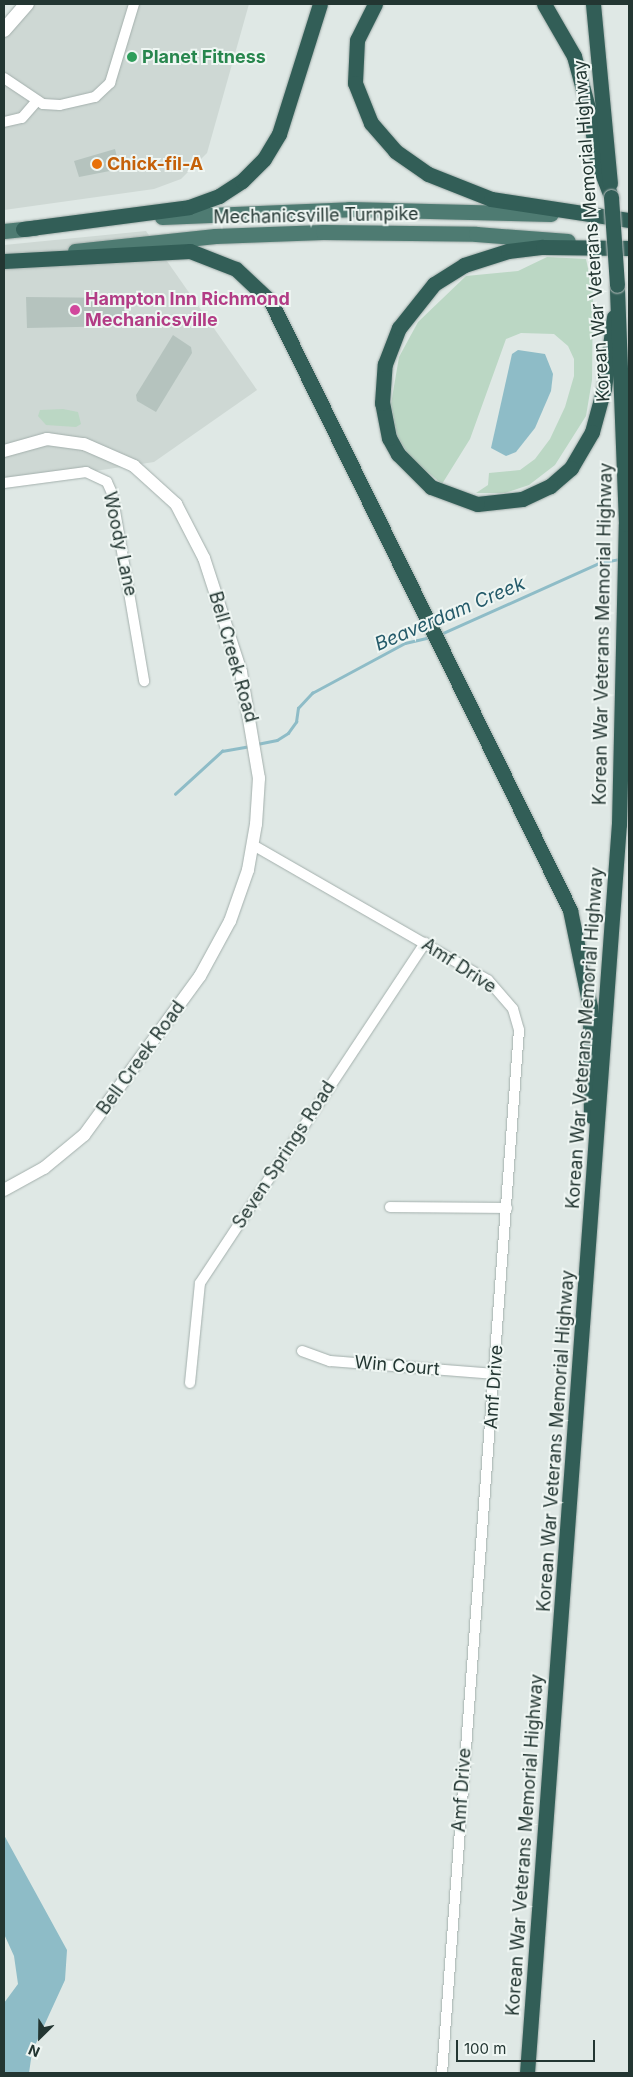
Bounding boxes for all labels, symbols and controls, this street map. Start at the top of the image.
place label: Planet Fitness [142,46,266,68]
marker: Planet Fitness [126,51,138,63]
street label: Korean War Veterans Memorial Highway [569,59,615,403]
place label: Chick-fil-A [107,153,203,175]
marker: Chick-fil-A [91,158,103,170]
street label: Mechanicsville Turnpike [213,203,419,229]
place label: Hampton Inn Richmond Mechanicsville [85,289,290,332]
marker: Hampton Inn Richmond Mechanicsville [69,304,81,316]
street label: Korean War Veterans Memorial Highway [589,463,617,805]
street label: Woody Lane [98,490,142,598]
water label: Beaverdam Creek [371,572,529,656]
street label: Bell Creek Road [204,589,262,725]
street label: Korean War Veterans Memorial Highway [562,866,608,1210]
street label: Amf Drive [418,934,500,998]
street label: Bell Creek Road [93,997,189,1119]
street label: Seven Springs Road [228,1077,340,1233]
street label: Korean War Veterans Memorial Highway [533,1269,579,1613]
street label: Amf Drive [480,1344,508,1430]
street label: Win Court [354,1352,440,1380]
street label: Korean War Veterans Memorial Highway [502,1673,548,2017]
street label: Amf Drive [448,1747,476,1833]
north arrow [15,2012,65,2062]
scale bar [458,2030,597,2062]
text: 100 m [464,2039,506,2058]
text: N [26,2041,42,2061]

